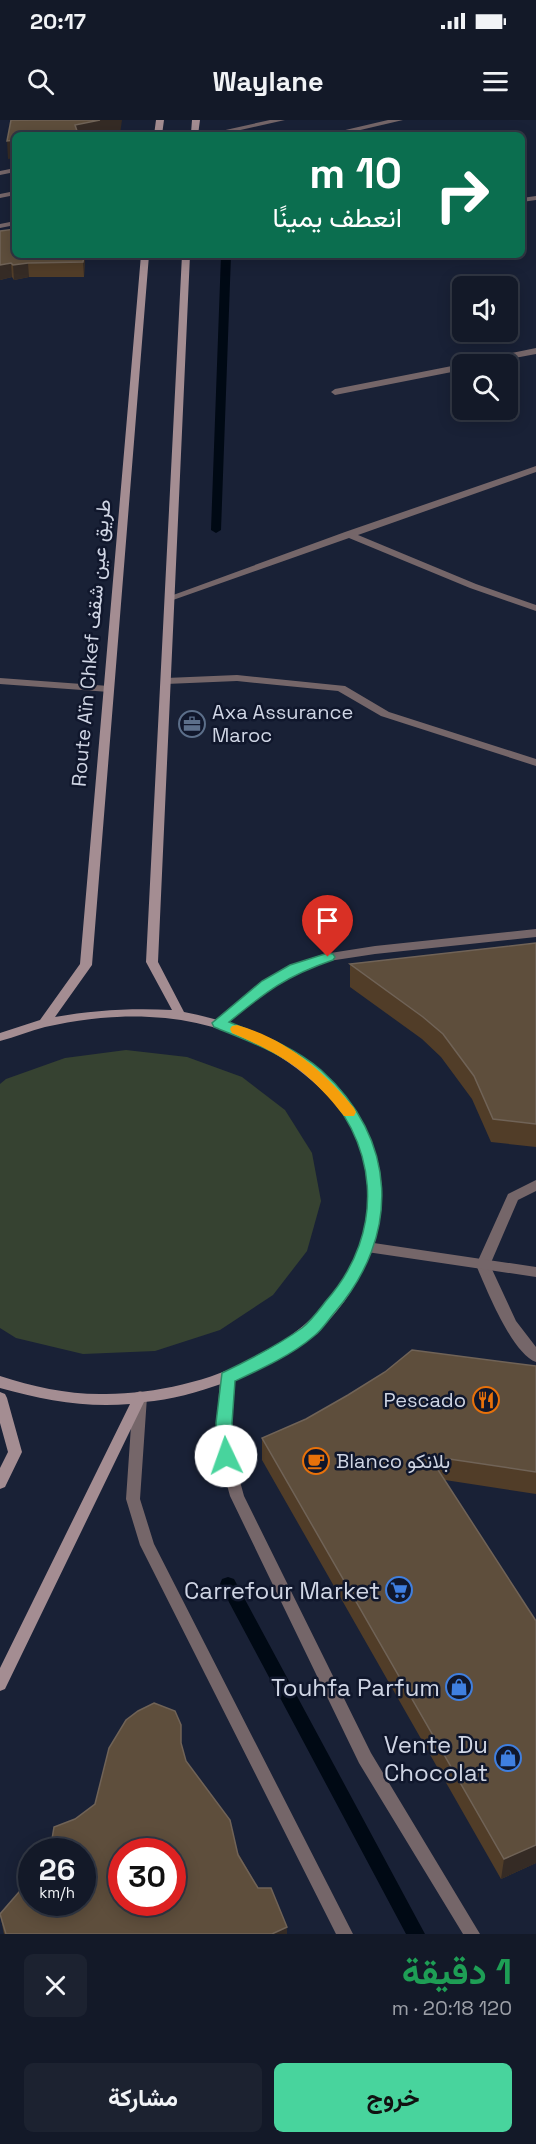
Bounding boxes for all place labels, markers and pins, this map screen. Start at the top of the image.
place label: Axa Assurance Maroc [212,699,353,748]
office icon: Axa Assurance Maroc [177,709,207,739]
pin [302,895,353,957]
restaurant icon: Pescado [471,1385,501,1415]
place label: Pescado [383,1387,466,1413]
cafe icon: Blanco بلانكو [301,1446,331,1476]
place label: Blanco بلانكو [336,1448,450,1474]
place label: Carrefour Market [184,1575,380,1606]
supermarket icon: Carrefour Market [384,1575,414,1605]
place label: Touhfa Parfum [271,1672,440,1703]
shop icon: Touhfa Parfum [444,1672,474,1702]
place label: Vente Du Chocolat [384,1729,488,1788]
shop icon: Vente Du Chocolat [493,1743,523,1773]

